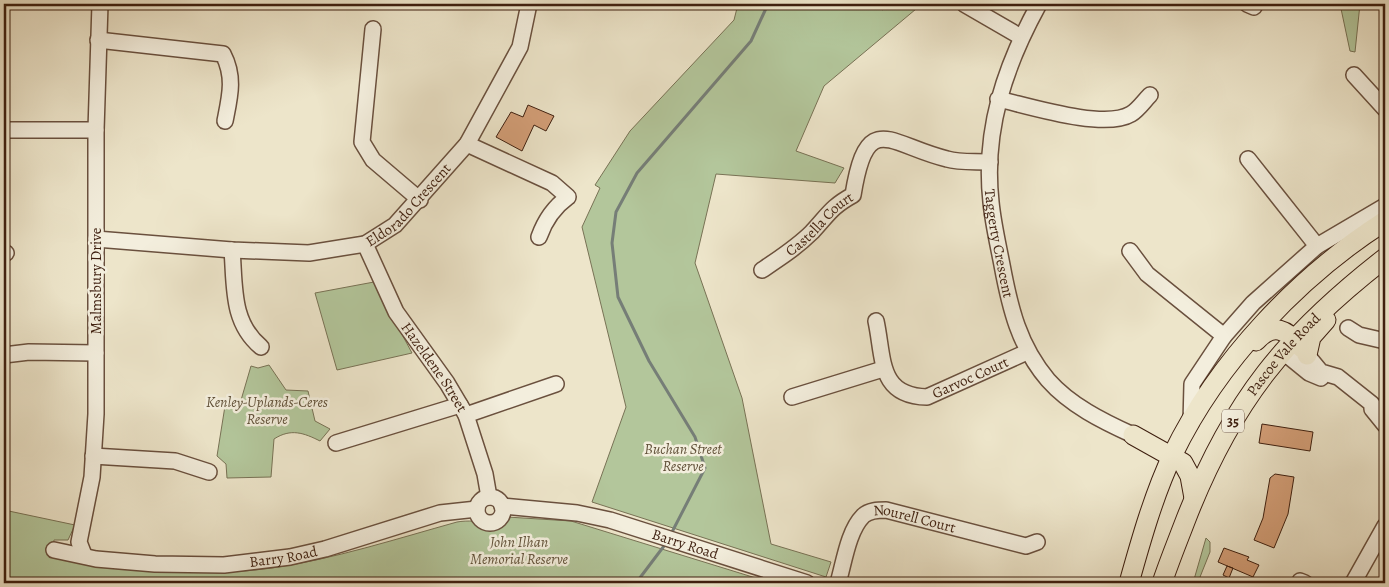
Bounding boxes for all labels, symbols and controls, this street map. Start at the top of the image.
street label: Eldorado Crescent [362,159,455,251]
street label: Castella Court [781,187,857,261]
street label: Taggerty Crescent [980,188,1018,300]
street label: Malmsbury Drive [86,227,106,334]
street label: Pascoe Vale Road [1242,308,1325,400]
street label: Hazeldene Street [396,318,472,416]
street label: Garvoc Court [929,352,1012,403]
park label: Kenley-Uplands-Ceres Reserve [206,392,328,429]
road number: 35 [1222,410,1244,432]
park label: Buchan Street Reserve [644,439,722,476]
street label: Nourell Court [873,500,958,537]
street label: Barry Road [649,524,722,564]
park label: John Ilhan Memorial Reserve [470,532,569,569]
street label: Barry Road [248,541,320,572]

